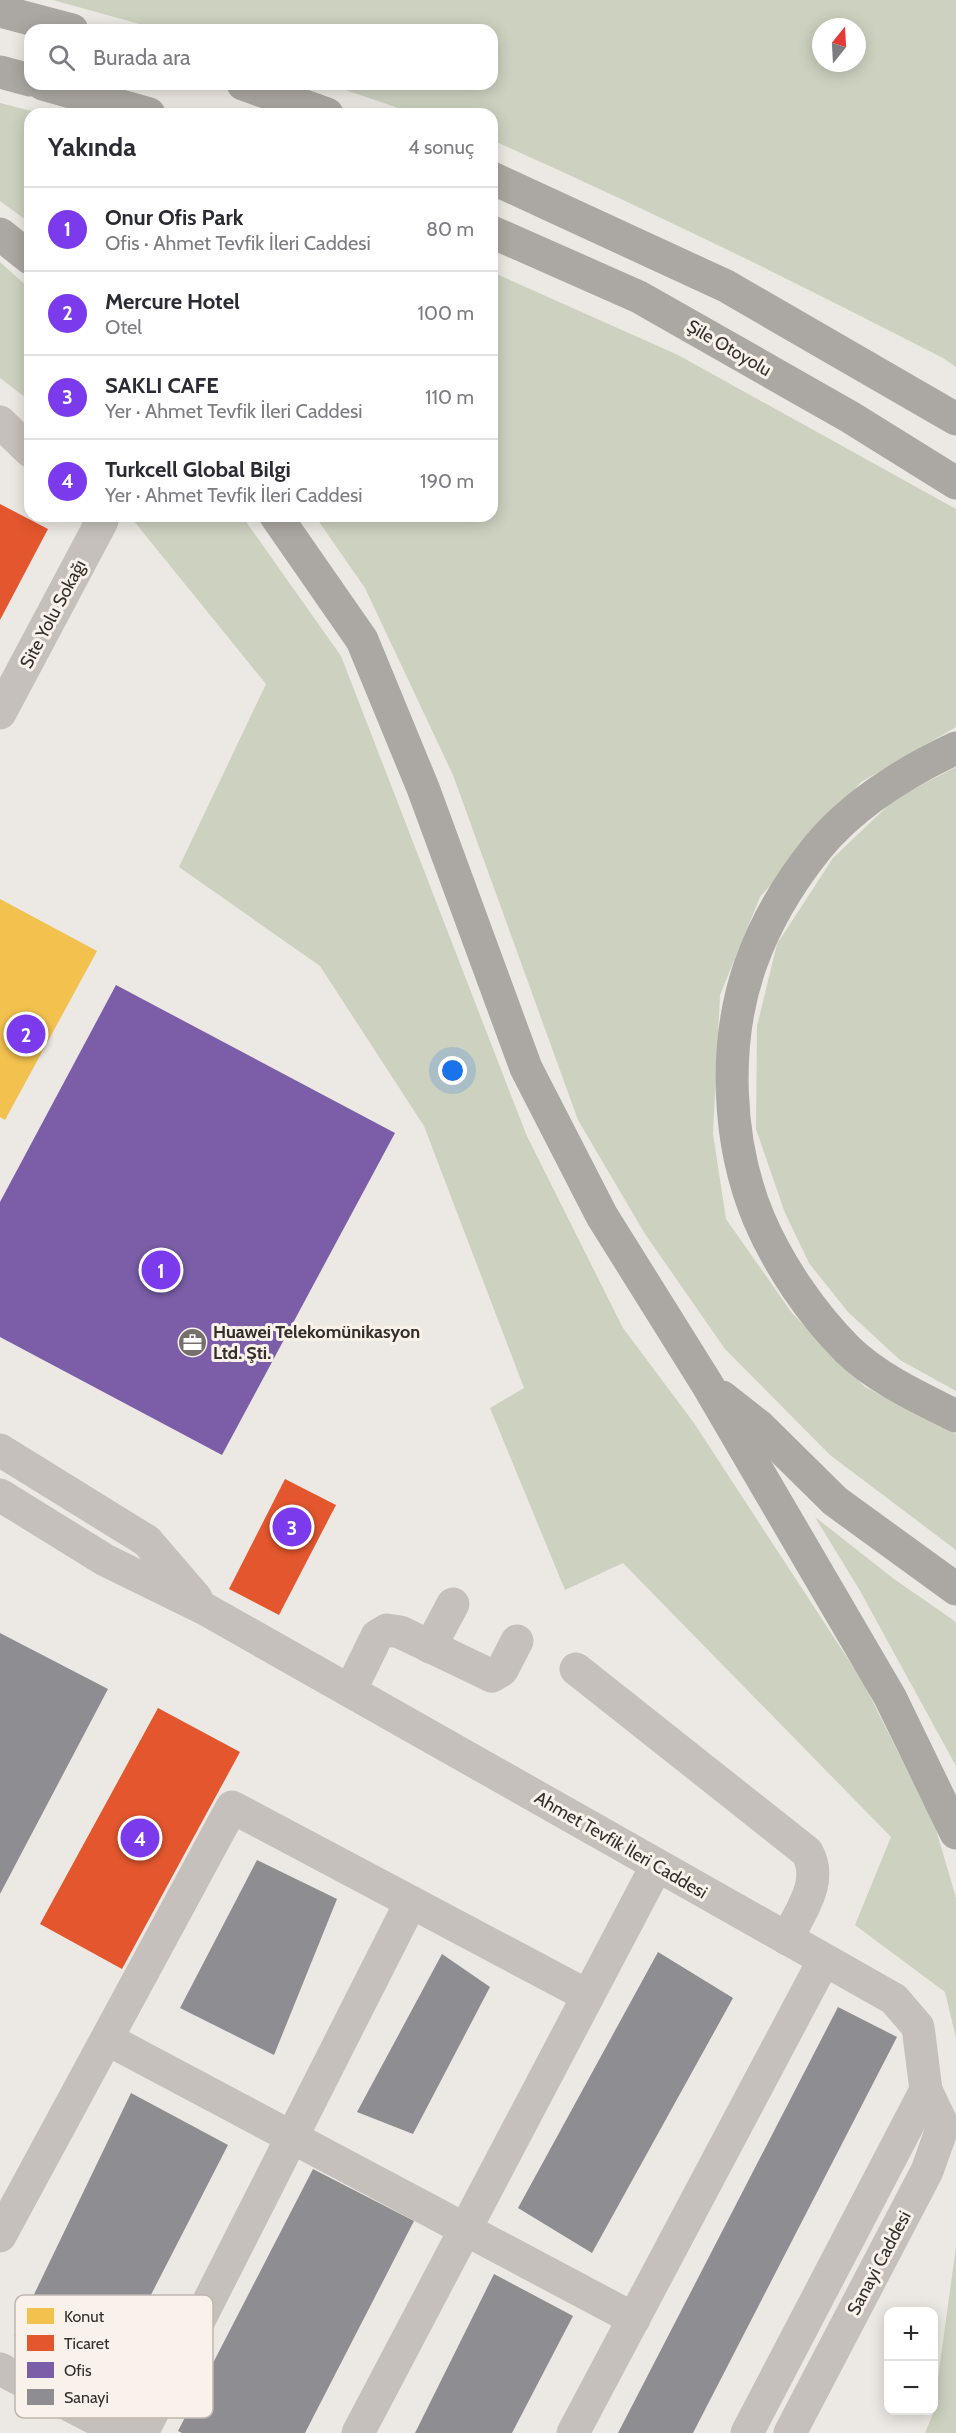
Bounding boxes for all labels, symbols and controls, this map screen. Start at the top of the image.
north arrow [812,18,866,72]
search box [24,24,498,90]
icon: search [45,41,78,74]
text: Burada ara [93,44,191,71]
text: Yakında [48,131,136,163]
text: 4 sonuç [408,135,474,159]
text: Onur Ofis Park [105,204,243,231]
text: 1 [64,217,71,241]
text: 80 m [426,217,474,241]
text: Ofis · Ahmet Tevfik İleri Caddesi [105,231,371,255]
text: Mercure Hotel [105,288,240,315]
text: 2 [62,301,73,325]
text: 100 m [418,301,474,325]
text: Otel [105,315,142,339]
street label: Şile Otoyolu [683,315,775,381]
text: SAKLI CAFE [105,372,219,399]
text: 3 [62,385,73,409]
text: 110 m [425,385,474,409]
text: Yer · Ahmet Tevfik İleri Caddesi [105,399,362,423]
text: Turkcell Global Bilgi [105,456,291,483]
text: 4 [61,469,74,493]
text: 190 m [420,469,474,493]
text: Yer · Ahmet Tevfik İleri Caddesi [105,483,362,507]
street label: Site Yolu Sokağı [15,556,91,672]
pin: 2 [6,1012,46,1056]
your location [438,1056,467,1085]
pin: 1 [142,1248,180,1292]
place label: Huawei Telekomünikasyon Ltd. Şti. [213,1321,420,1364]
office icon: Huawei Telekomünikasyon Ltd. Şti. [176,1326,208,1358]
pin: 3 [272,1504,312,1550]
street label: Ahmet Tevfik İleri Caddesi [531,1787,711,1903]
pin: 4 [120,1816,160,1860]
street label: Sanayi Caddesi [842,2207,916,2319]
legend [15,2295,213,2418]
text: Konut [64,2307,105,2326]
map controls [884,2307,938,2415]
button: + [884,2307,938,2361]
text: Ticaret [64,2334,110,2353]
text: Ofis [64,2361,92,2380]
button: − [884,2361,938,2415]
text: Sanayi [64,2388,109,2407]

